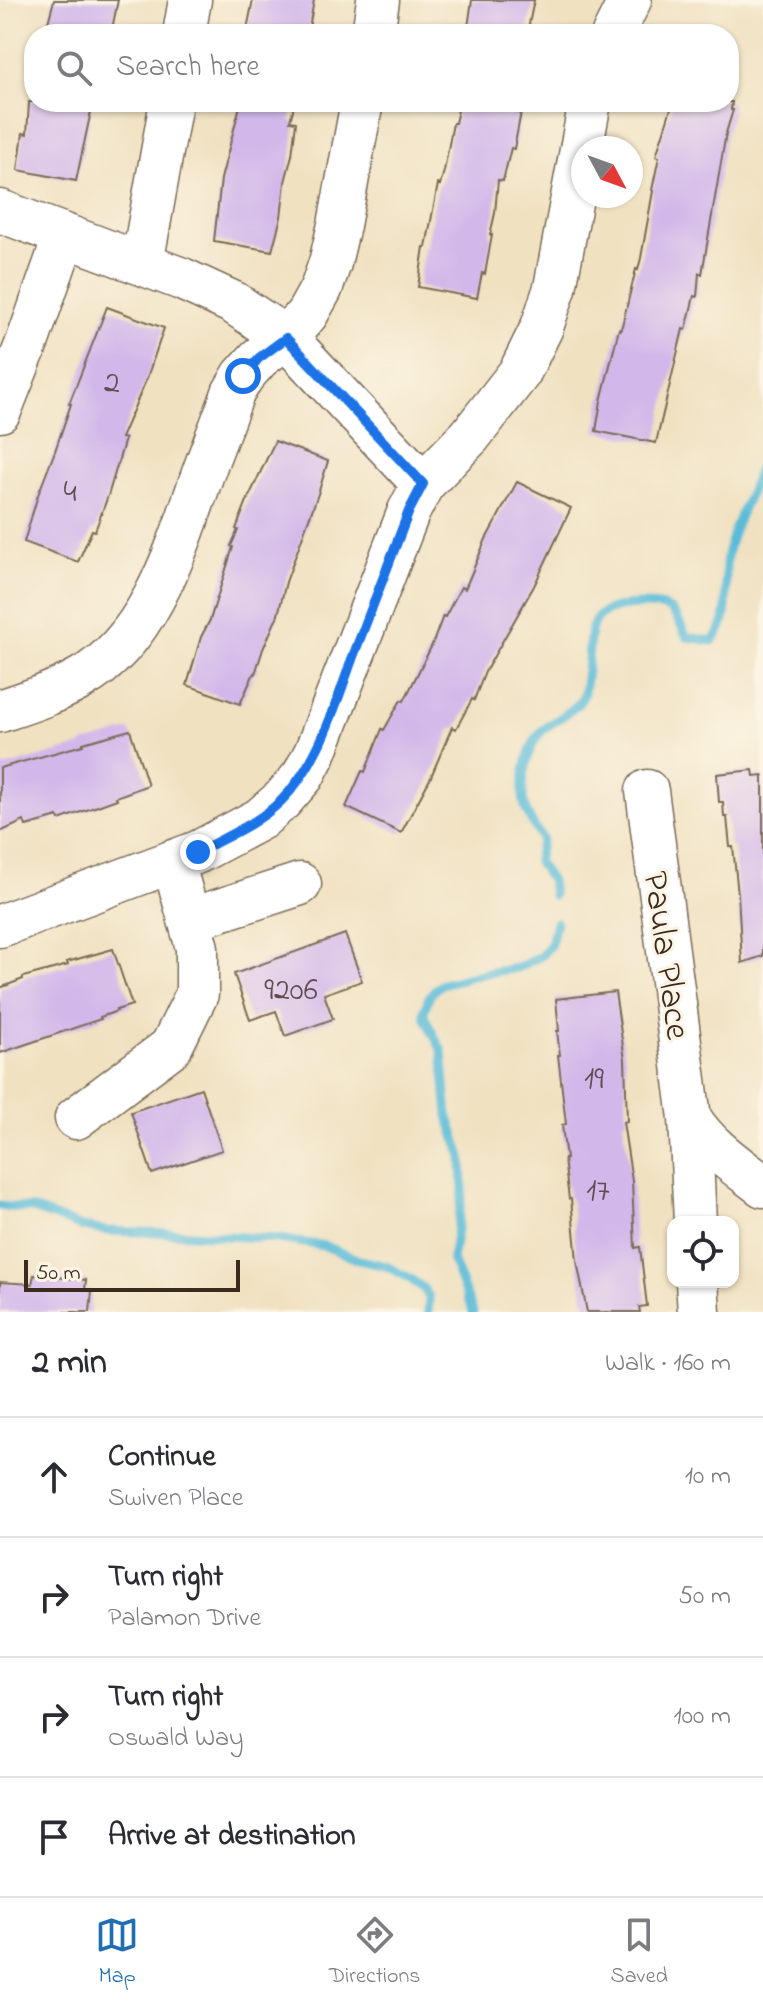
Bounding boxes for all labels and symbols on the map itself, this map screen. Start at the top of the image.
north arrow [571,136,643,208]
route start [225,358,261,394]
house number: 2 [104,361,120,408]
house number: 4 [63,470,77,517]
route end [180,834,216,870]
street label: Paula Place [627,868,703,1044]
house number: 9206 [264,968,318,1015]
house number: 19 [584,1057,604,1104]
house number: 17 [586,1169,610,1216]
scale bar [24,1256,240,1292]

